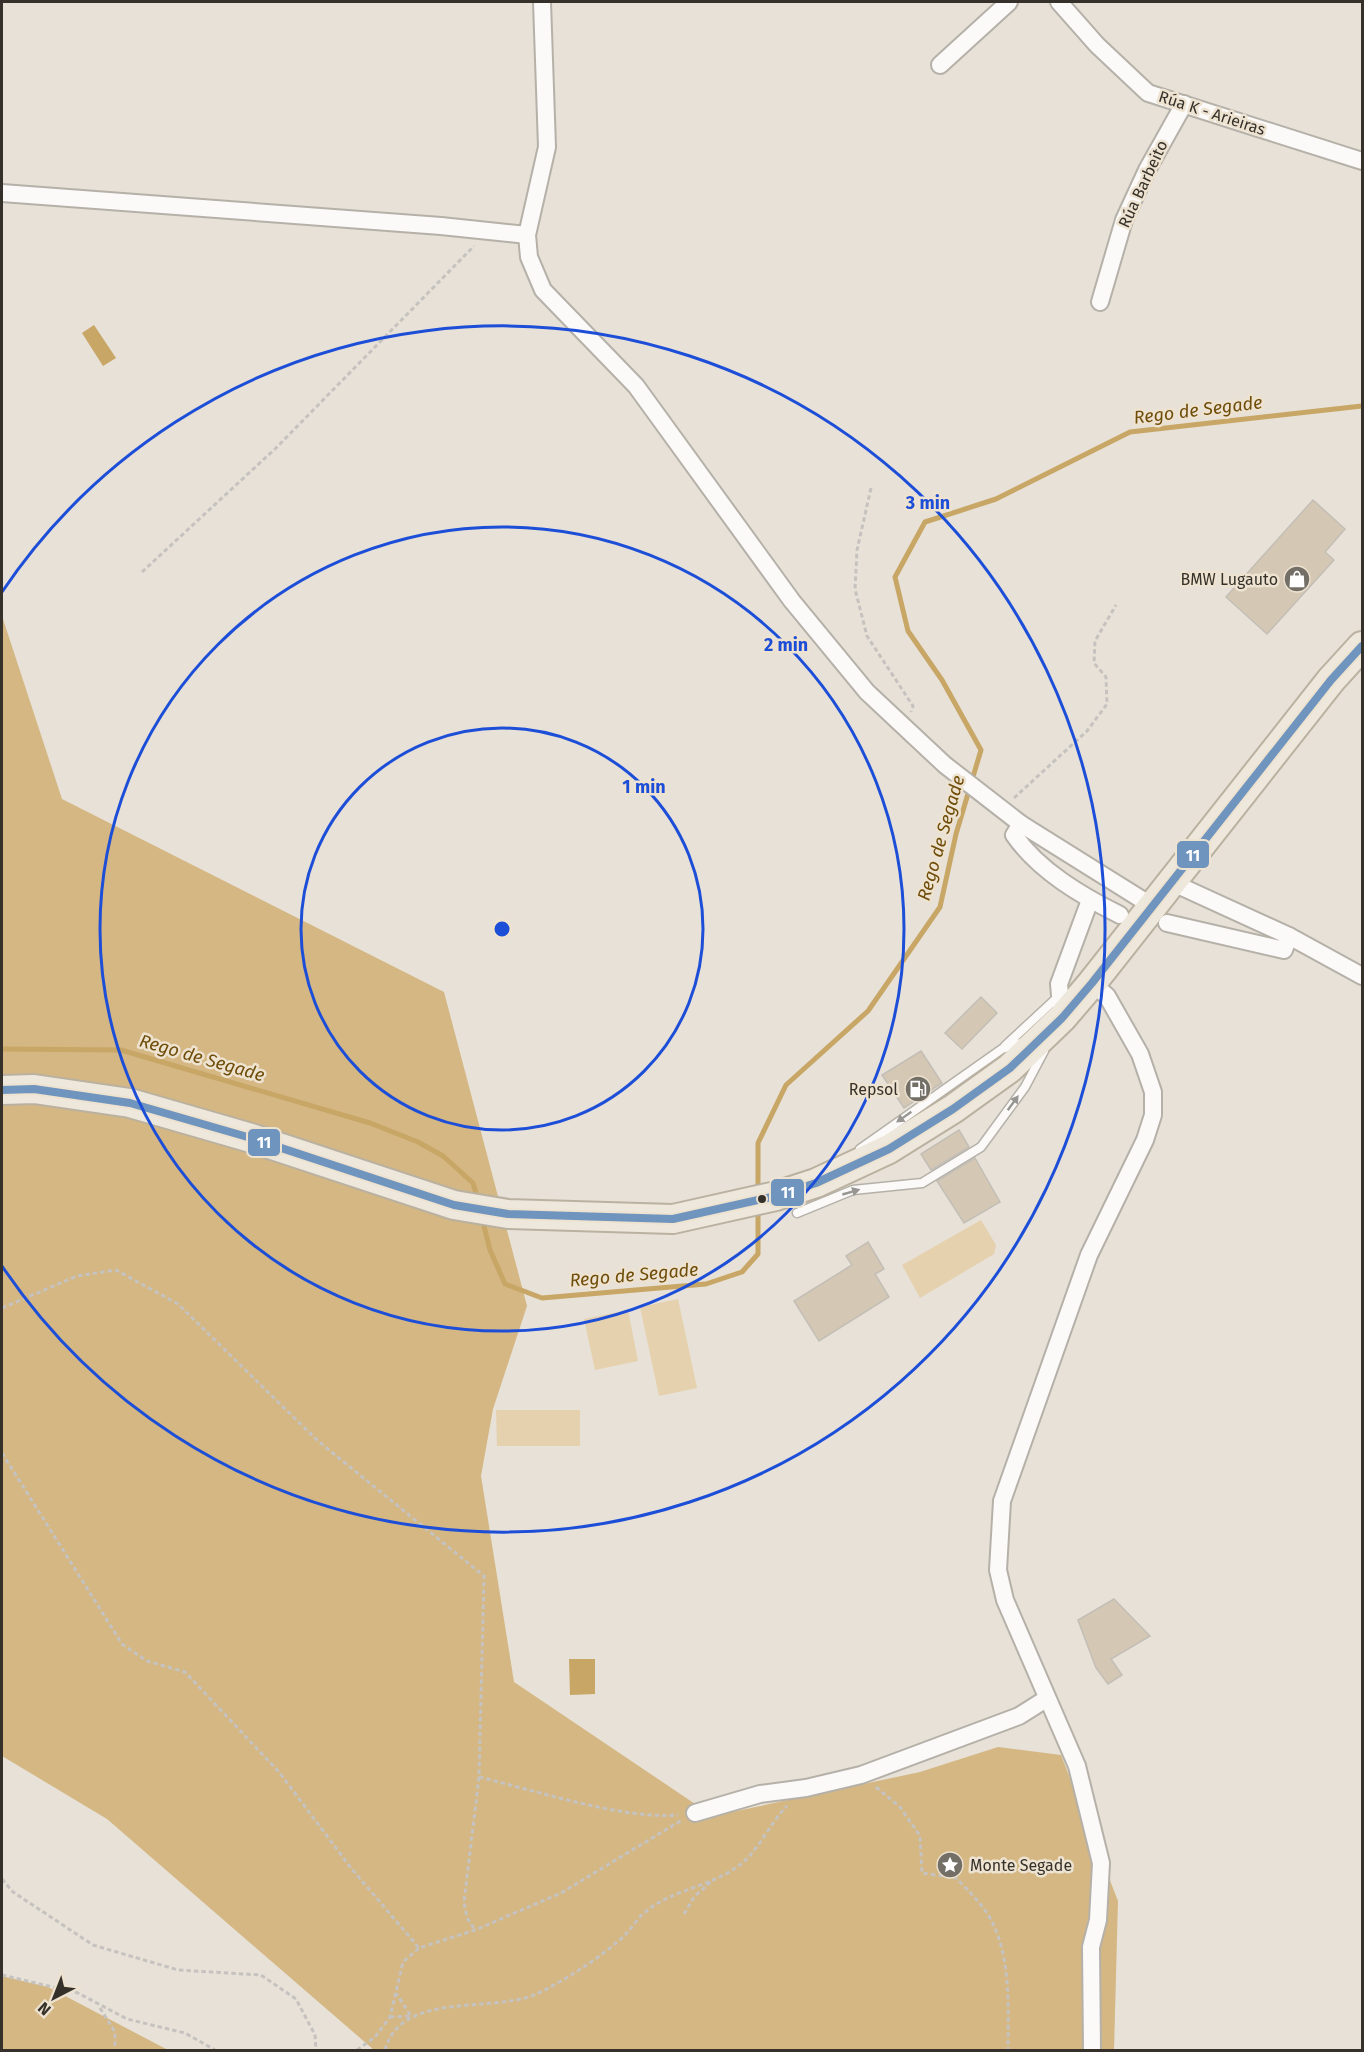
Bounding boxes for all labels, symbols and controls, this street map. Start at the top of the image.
street label: Rúa K - Arieiras [1156,87,1268,139]
street label: Rúa Barbeito [1114,137,1172,231]
water label: Rego de Segade [1133,391,1263,429]
text: 3 min [905,492,950,514]
shop icon: BMW Lugauto [1282,564,1312,594]
place label: BMW Lugauto [1180,570,1278,589]
text: 2 min [764,634,808,656]
water label: Rego de Segade [913,773,969,903]
text: 1 min [622,776,666,798]
line badge: 11 [1176,840,1210,869]
text: 11 [1186,846,1200,865]
centre of rings [492,919,512,939]
water label: Rego de Segade [137,1030,267,1086]
fuel station icon: Repsol [903,1074,933,1104]
place label: Repsol [849,1080,898,1099]
one-way arrow [1007,1096,1019,1112]
one-way arrow [896,1111,912,1123]
line badge: 11 [247,1128,281,1157]
text: 11 [257,1133,271,1152]
line badge: 11 [770,1178,805,1207]
text: 11 [781,1183,795,1202]
one-way arrow [842,1187,860,1196]
unlabelled marker [756,1193,768,1205]
water label: Rego de Segade [569,1258,699,1292]
place icon: Monte Segade [935,1850,965,1880]
place label: Monte Segade [970,1856,1072,1875]
north arrow [24,1968,84,2028]
text: N [34,1998,55,2019]

